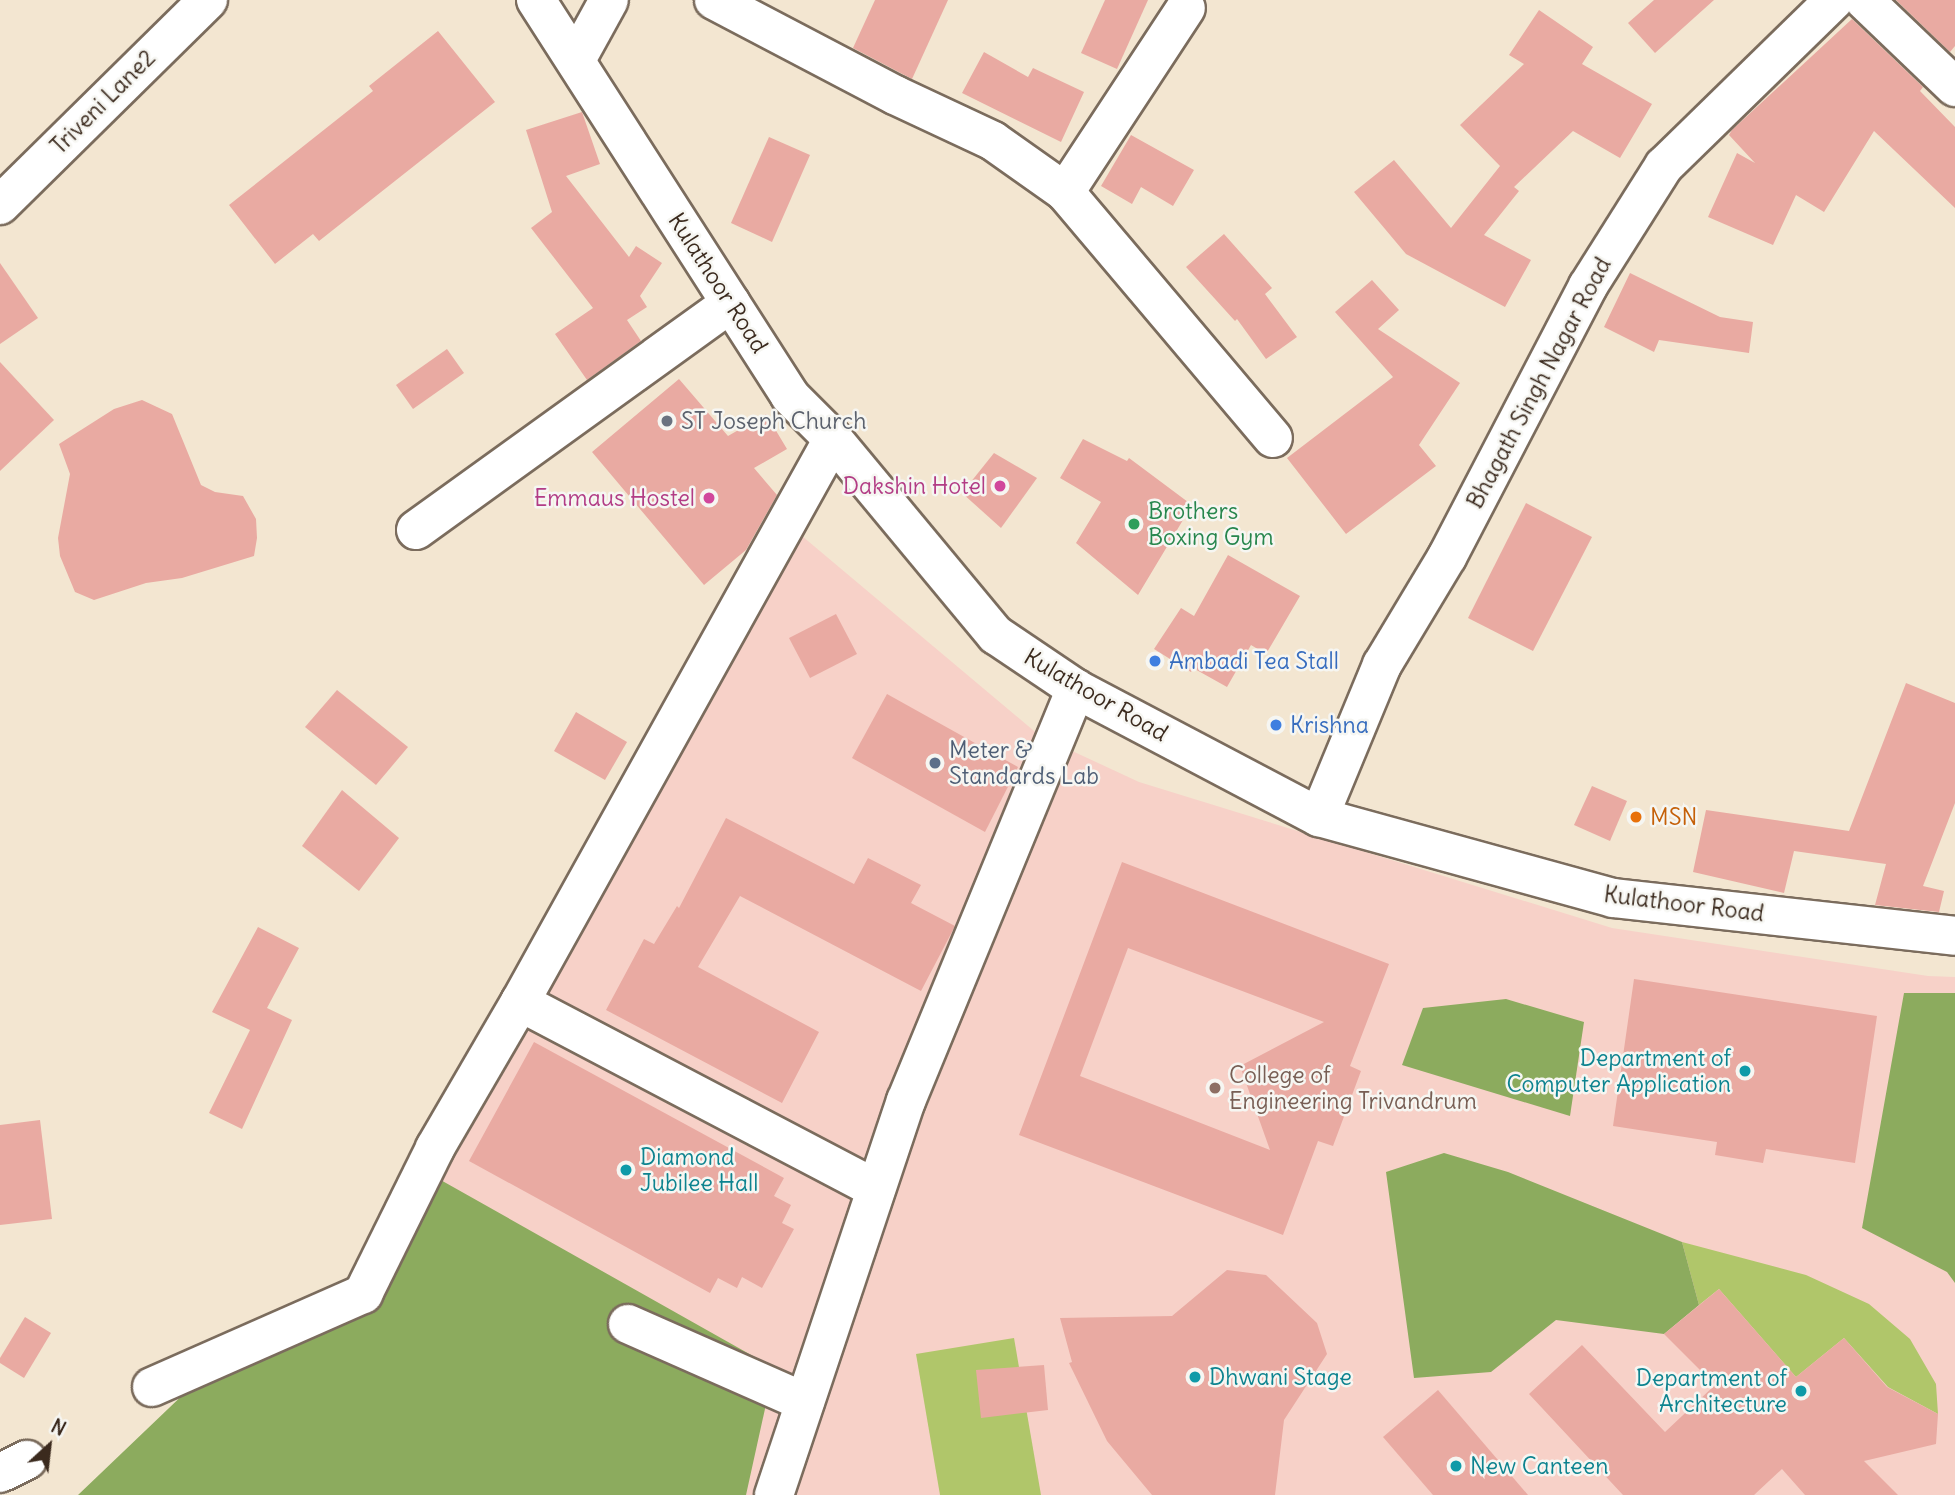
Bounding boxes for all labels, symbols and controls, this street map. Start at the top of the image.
street label: Triveni Lane2 [45,44,161,160]
street label: Kulathoor Road [662,208,774,358]
street label: Bhagath Singh Nagar Road [1461,253,1617,513]
place label: ST Joseph Church [681,407,866,435]
marker: ST Joseph Church [659,413,675,429]
place label: Dakshin Hotel [843,472,986,500]
marker: Dakshin Hotel [992,478,1008,494]
place label: Emmaus Hostel [534,484,695,512]
marker: Emmaus Hostel [701,490,717,506]
place label: Brothers Boxing Gym [1148,497,1274,551]
marker: Brothers Boxing Gym [1126,516,1142,532]
street label: Kulathoor Road [1019,643,1173,747]
place label: Ambadi Tea Stall [1169,647,1339,675]
marker: Ambadi Tea Stall [1147,653,1163,669]
place label: Krishna [1290,711,1369,739]
marker: Krishna [1268,717,1284,733]
place label: Meter & Standards Lab [949,736,1099,790]
marker: Meter & Standards Lab [927,755,943,771]
place label: MSN [1650,803,1697,831]
marker: MSN [1628,809,1644,825]
street label: Kulathoor Road [1602,880,1766,928]
place label: Department of Computer Application [1507,1044,1731,1098]
place label: College of Engineering Trivandrum [1229,1061,1477,1115]
marker: Department of Computer Application [1737,1063,1753,1079]
marker: College of Engineering Trivandrum [1207,1080,1223,1096]
place label: Diamond Jubilee Hall [640,1143,758,1197]
marker: Diamond Jubilee Hall [618,1162,634,1178]
place label: Dhwani Stage [1209,1363,1352,1391]
place label: Department of Architecture [1636,1364,1787,1418]
marker: Dhwani Stage [1187,1369,1203,1385]
marker: Department of Architecture [1793,1383,1809,1399]
north arrow [14,1411,84,1481]
text: N [47,1414,70,1441]
place label: New Canteen [1470,1452,1608,1480]
marker: New Canteen [1448,1458,1464,1474]

